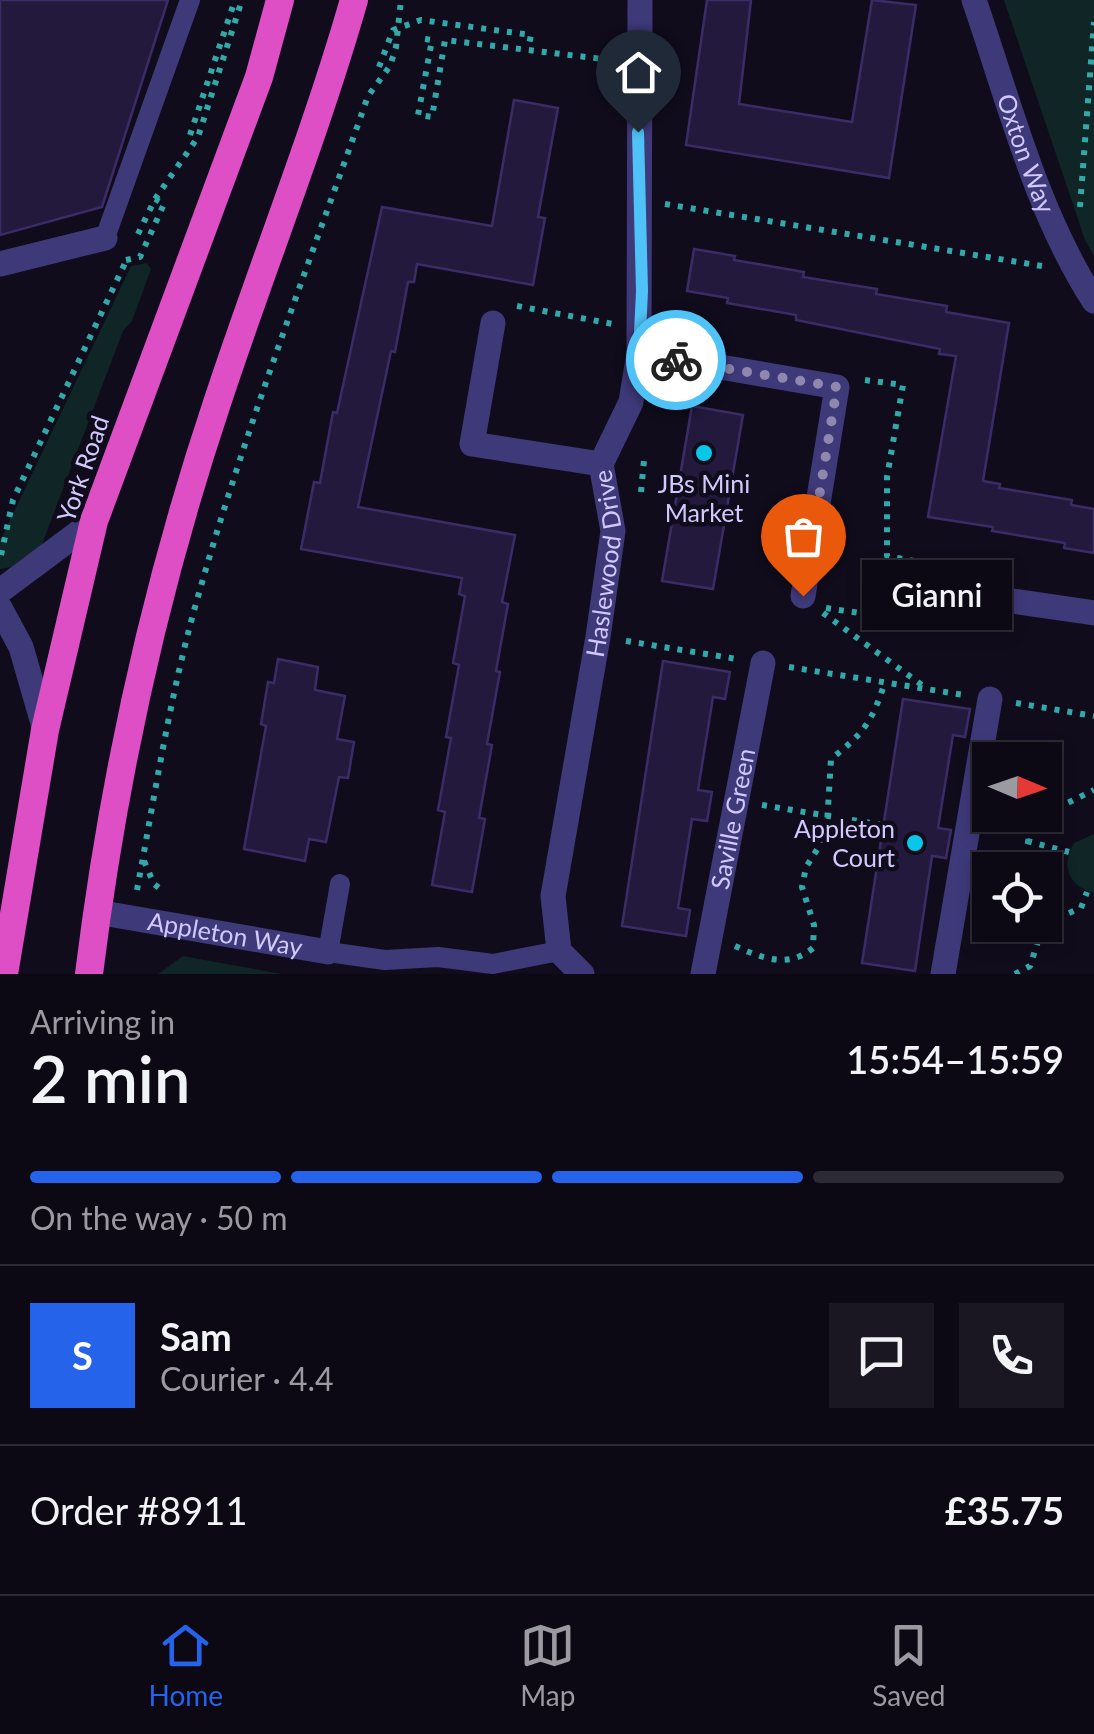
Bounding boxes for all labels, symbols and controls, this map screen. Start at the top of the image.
pin [596,30,681,133]
icon: home [611,45,666,100]
street label: Oxton Way [992,90,1062,217]
courier [626,310,726,410]
icon: bike [649,333,704,388]
street label: York Road [50,411,114,526]
marker: JBs Mini Market [693,442,715,464]
street label: Haslewood Drive [579,468,627,659]
place label: JBs Mini Market [658,468,750,527]
pin [761,494,846,597]
icon: bag [776,509,831,564]
callout: Gianni [863,561,1013,631]
text: Gianni [891,575,983,614]
north arrow [972,742,1062,832]
map controls [972,742,1062,942]
street label: Saville Green [704,746,760,892]
place label: Appleton Court [794,813,895,872]
marker: Appleton Court [904,832,926,854]
button: locate [972,852,1062,942]
street label: Appleton Way [146,905,305,961]
text: Arriving in [30,1002,175,1041]
text: 15:54–15:59 [846,1036,1064,1082]
text: 2 min [30,1039,190,1117]
text: On the way · 50 m [30,1198,288,1237]
button: chat [829,1303,934,1408]
button: phone [959,1303,1064,1408]
text: Sam [160,1313,232,1359]
text: S [72,1332,93,1378]
text: Courier · 4.4 [160,1359,334,1398]
text: Order #8911 [30,1487,247,1533]
text: £35.75 [945,1487,1064,1533]
tab: Home [149,1618,223,1712]
tab: Map [520,1618,575,1712]
tab: Saved [872,1618,945,1712]

